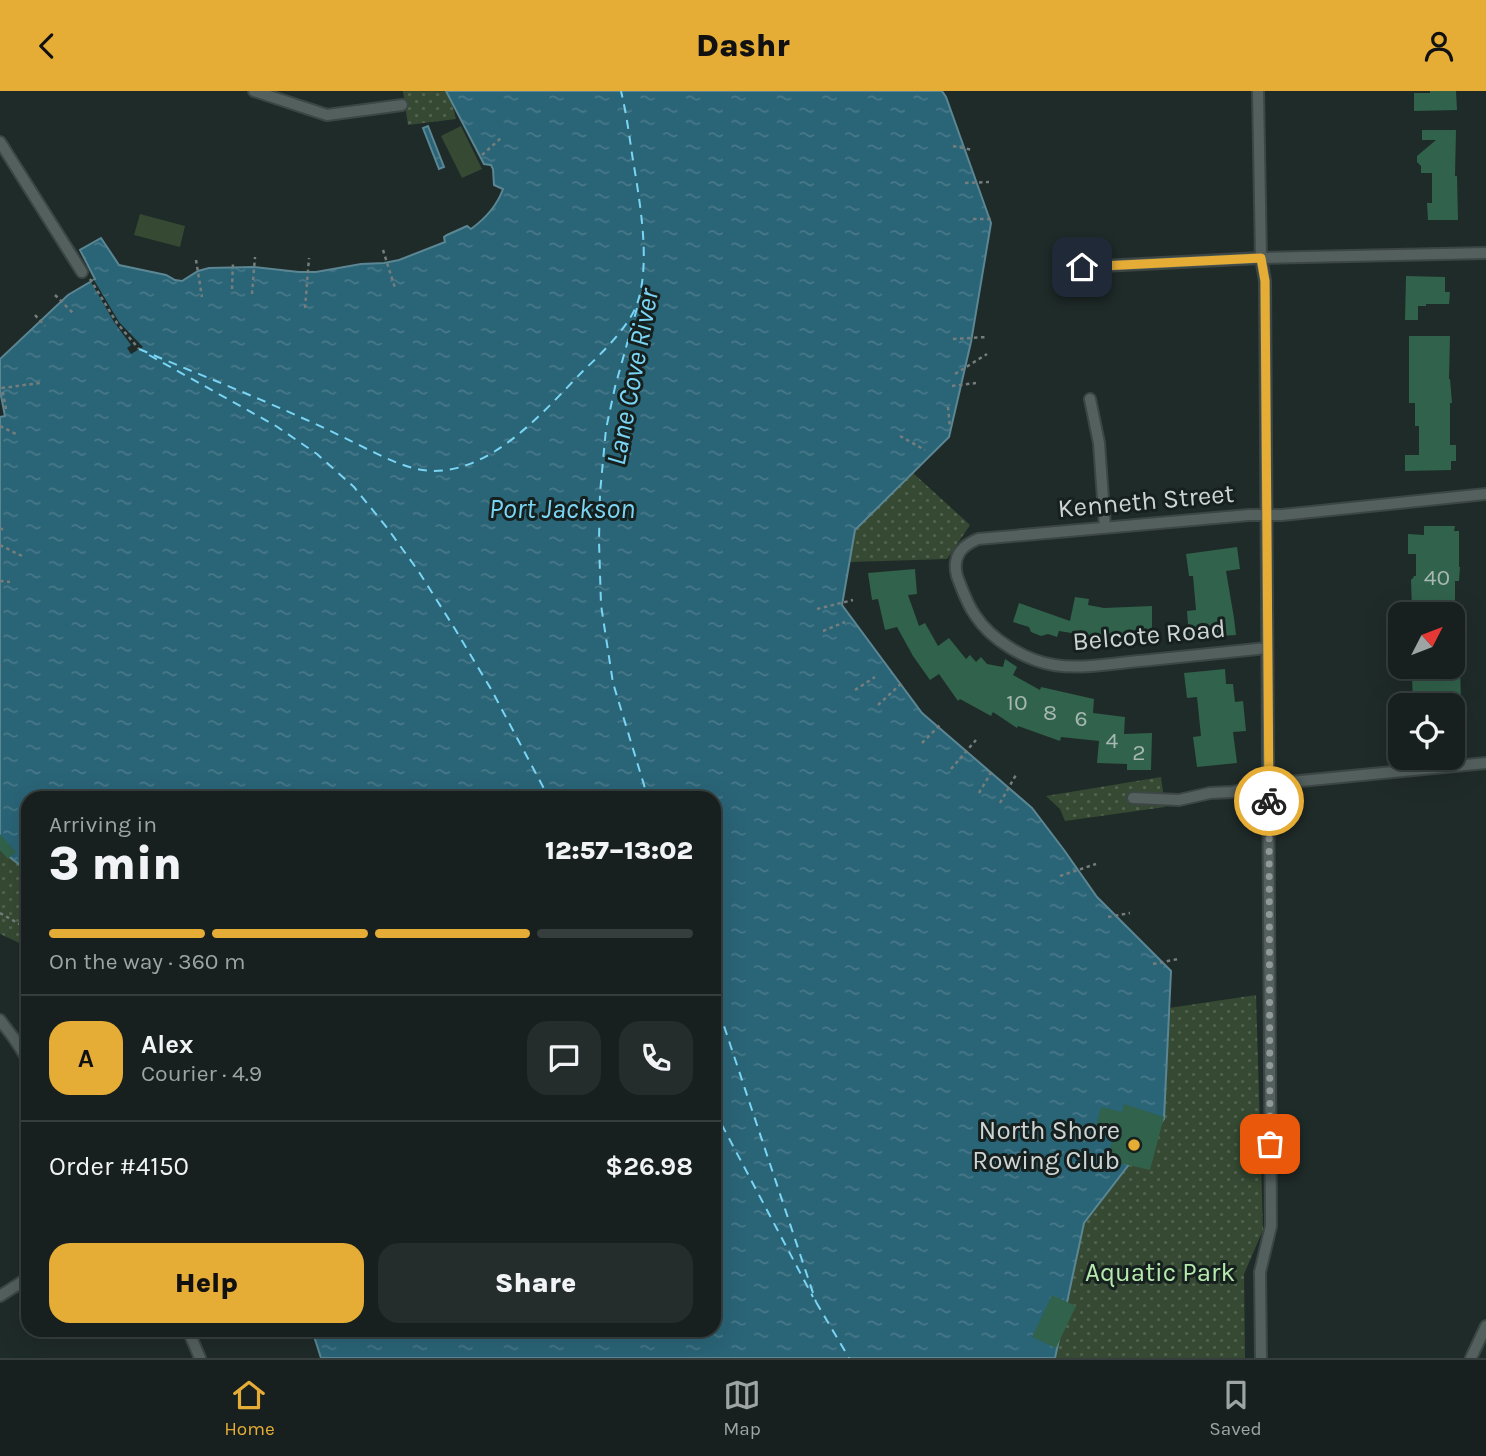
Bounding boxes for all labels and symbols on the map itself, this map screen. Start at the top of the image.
pin [1052,237,1112,297]
water label: Lane Cove River [599,285,666,468]
street label: Kenneth Street [1057,478,1236,524]
water label: Port Jackson [489,492,635,525]
house number: 40 [1424,564,1450,591]
north arrow [1388,602,1465,679]
street label: Belcote Road [1071,613,1227,657]
house number: 10 [1006,689,1028,716]
house number: 8 [1043,699,1057,726]
house number: 6 [1074,705,1088,732]
house number: 4 [1106,727,1119,754]
house number: 2 [1132,739,1146,766]
courier [1234,766,1304,836]
pin [1240,1114,1300,1174]
place label: North Shore Rowing Club [972,1115,1120,1176]
marker: North Shore Rowing Club [1126,1137,1142,1153]
park label: Aquatic Park [1085,1257,1235,1288]

